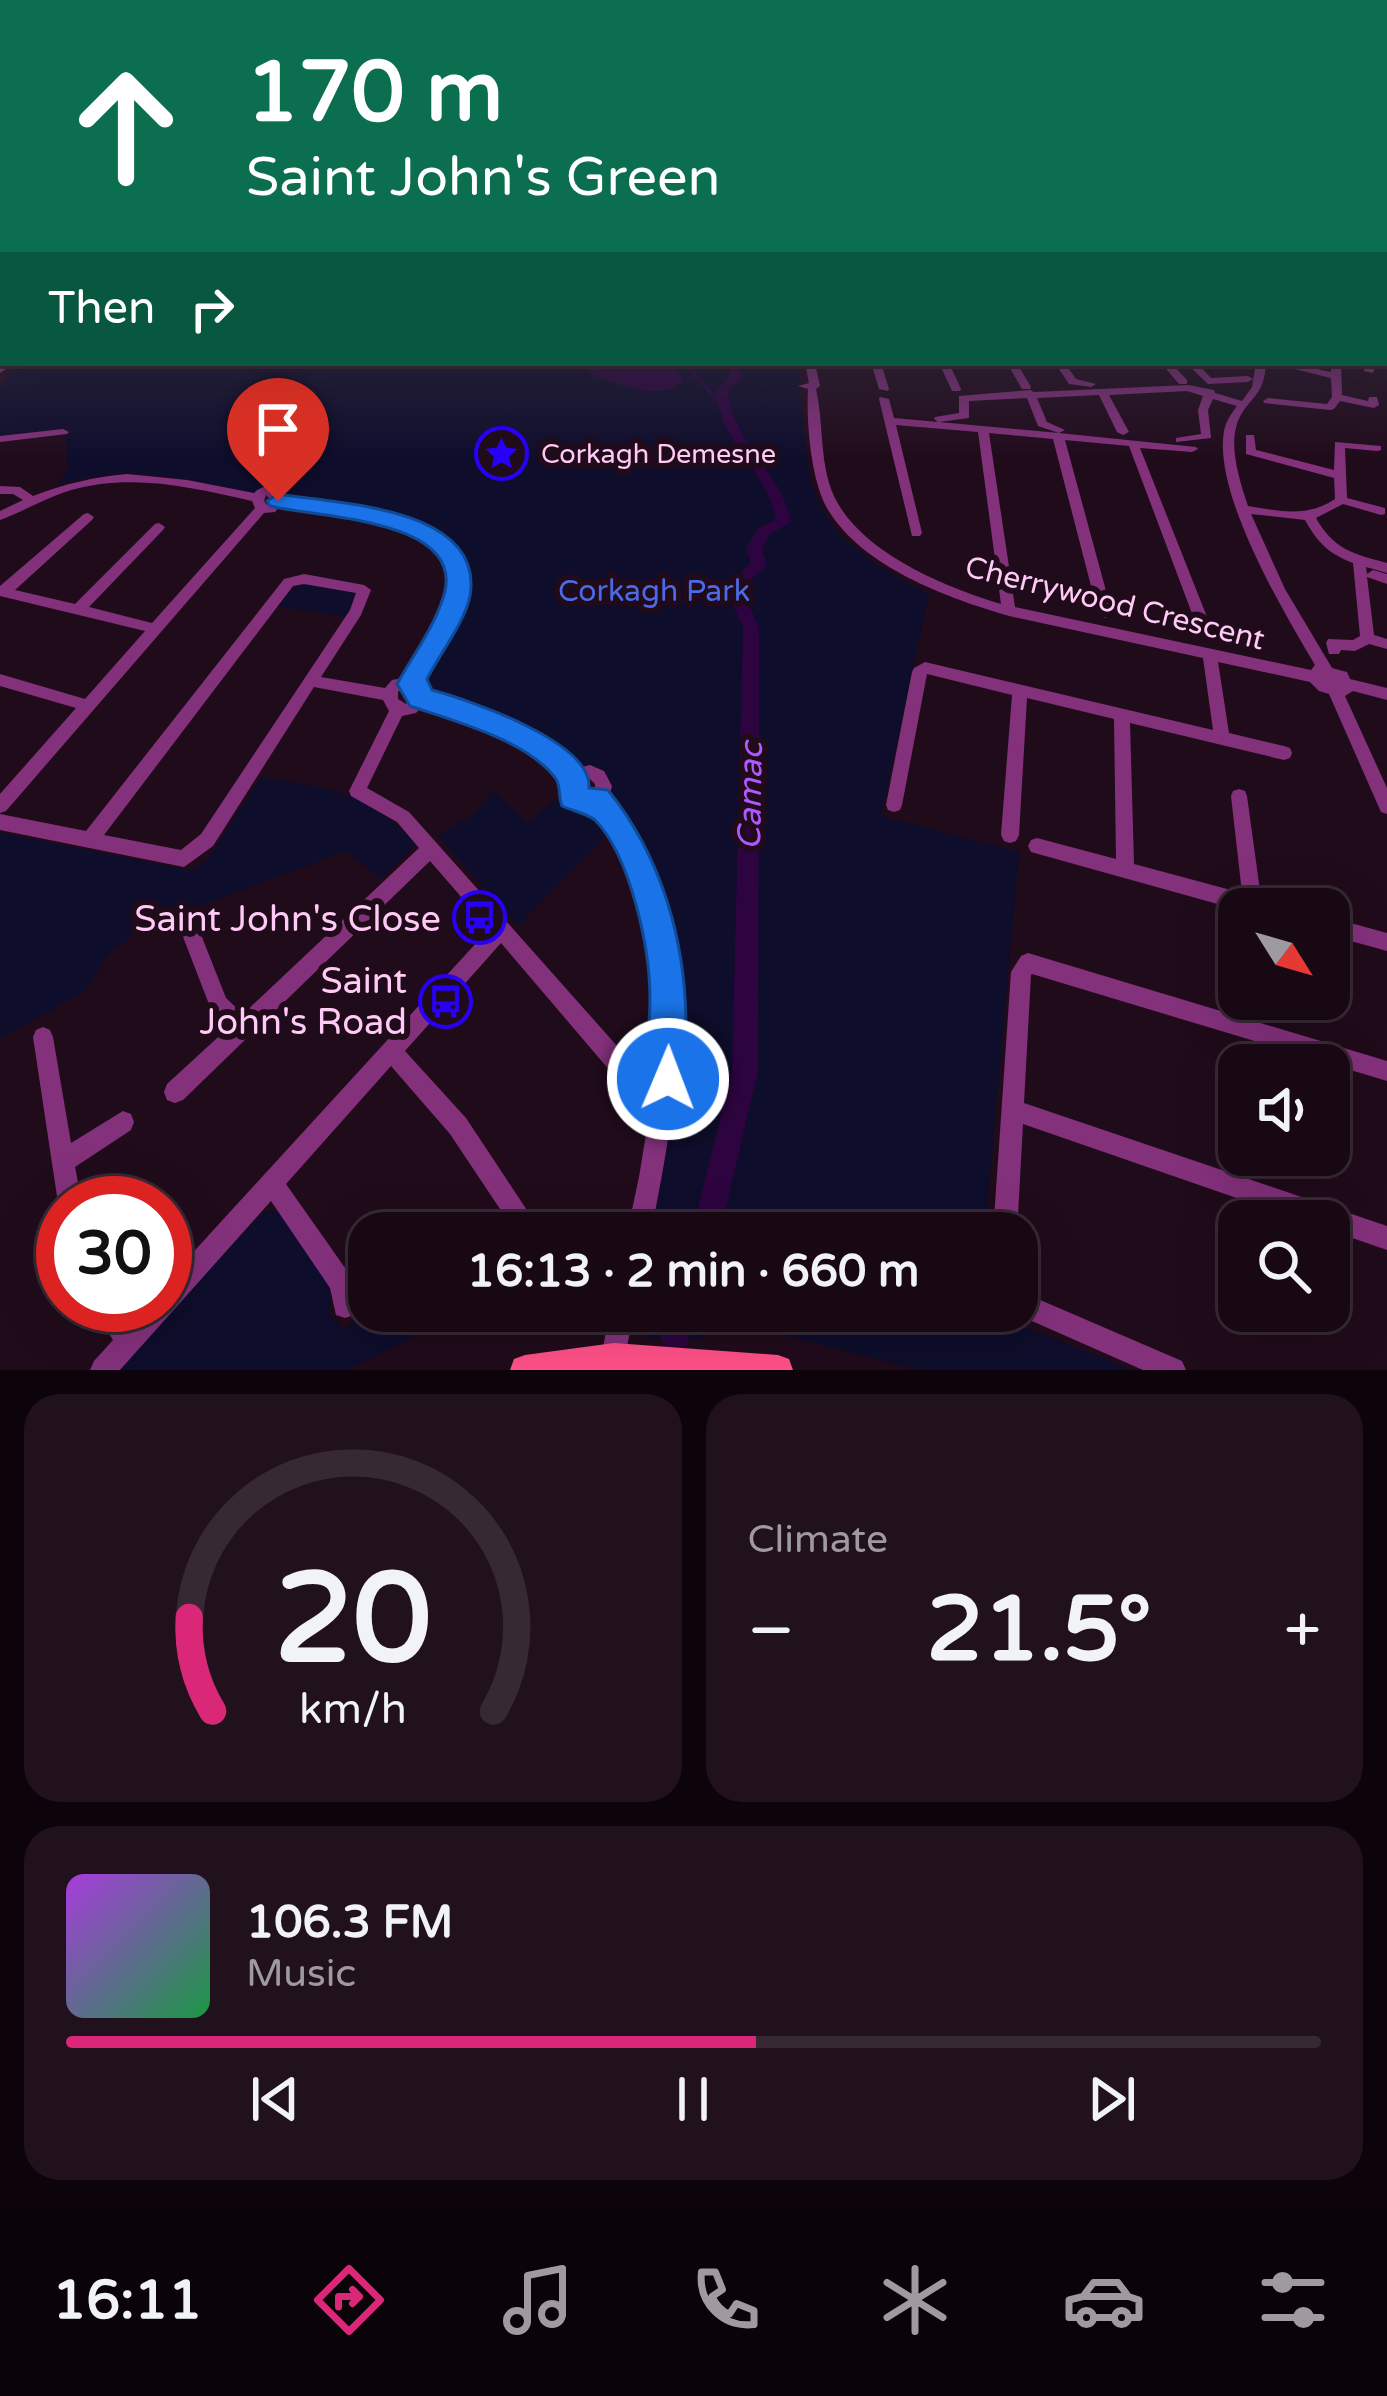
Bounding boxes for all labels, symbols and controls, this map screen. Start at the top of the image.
text: 170 m [246,43,503,144]
icon: ahead [48,48,204,204]
text: Saint John's Green [246,145,720,210]
icon: right [179,276,245,342]
text: Then [48,282,155,336]
pin [227,378,329,501]
icon: arrive [245,396,311,462]
place icon: Corkagh Demesne [474,426,530,482]
place label: Corkagh Demesne [541,438,776,471]
street label: Cherrywood Crescent [961,548,1268,659]
park label: Corkagh Park [558,573,750,610]
water label: Camac [730,738,771,850]
north arrow [1218,888,1350,1020]
map controls [1218,888,1350,1332]
bus stop icon: Saint John's Close [452,890,508,946]
place label: Saint John's Close [134,898,441,941]
place label: Saint John's Road [199,960,407,1044]
bus stop icon: Saint John's Road [418,973,474,1029]
position arrow [605,1016,731,1142]
button: sound [1218,1044,1350,1176]
speed limit sign: 30 [36,1176,192,1332]
button: search [1218,1200,1350,1332]
text: 16:13 · 2 min · 660 m [467,1245,919,1299]
text: Climate [748,1516,888,1563]
text: 20 [274,1545,431,1696]
text: 21.5° [927,1576,1152,1685]
text: − [748,1591,795,1671]
text: + [1284,1591,1321,1671]
text: km/h [299,1684,407,1735]
text: 106.3 FM [246,1896,453,1950]
text: Music [246,1950,356,1997]
icon: previous [242,2066,308,2132]
icon: pause [660,2066,726,2132]
icon: next [1079,2066,1145,2132]
icon: directions [307,2258,391,2342]
icon: music [496,2258,580,2342]
icon: phone [684,2258,768,2342]
icon: climate [873,2258,957,2342]
icon: car [1062,2258,1146,2342]
icon: filters [1251,2258,1335,2342]
text: 16:11 [52,2268,202,2333]

